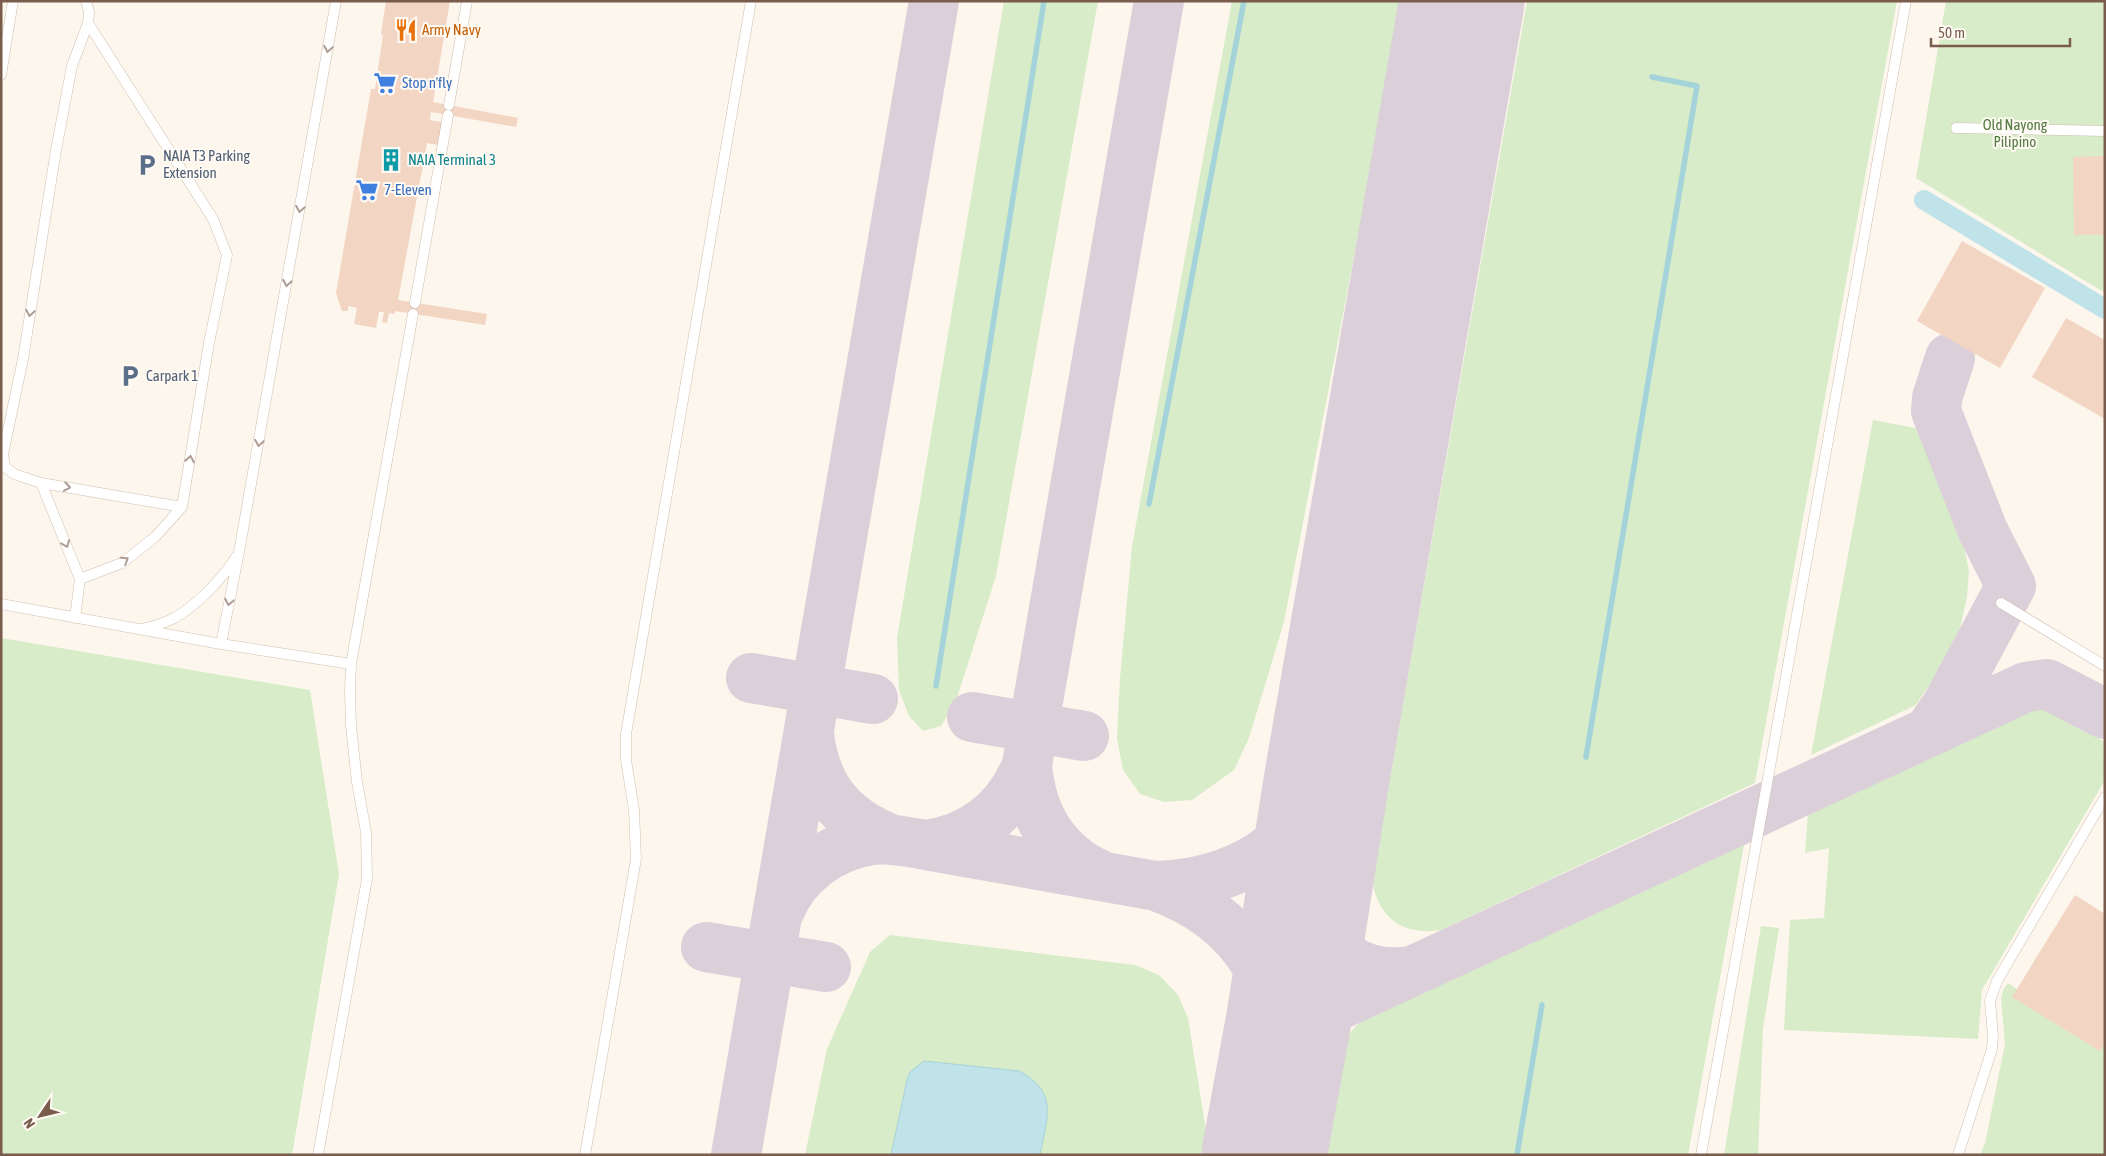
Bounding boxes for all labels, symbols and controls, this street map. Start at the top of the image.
scale bar [1931,15,2070,47]
restaurant icon: Army Navy [393,17,419,43]
place label: Army Navy [422,21,481,38]
text: 50 m [1938,24,1965,41]
one-way arrow [323,45,333,54]
supermarket icon: Stop n'fly [372,70,398,96]
place label: Stop n'fly [402,74,452,91]
park label: Old Nayong Pilipino [1983,116,2048,150]
place label: NAIA T3 Parking Extension [163,147,250,181]
building icon: NAIA Terminal 3 [378,147,404,173]
place label: NAIA Terminal 3 [408,151,496,168]
parking icon: NAIA T3 Parking Extension [134,152,160,178]
supermarket icon: 7-Eleven [354,177,380,203]
place label: 7-Eleven [384,181,432,198]
one-way arrow [295,205,305,214]
one-way arrow [282,278,292,287]
one-way arrow [26,308,36,317]
parking icon: Carpark 1 [117,363,143,389]
place label: Carpark 1 [146,367,198,384]
one-way arrow [254,438,264,447]
one-way arrow [184,454,195,462]
one-way arrow [63,482,71,492]
one-way arrow [60,539,70,548]
one-way arrow [119,557,129,566]
one-way arrow [225,598,235,607]
north arrow [15,1091,65,1141]
text: N [20,1115,38,1131]

